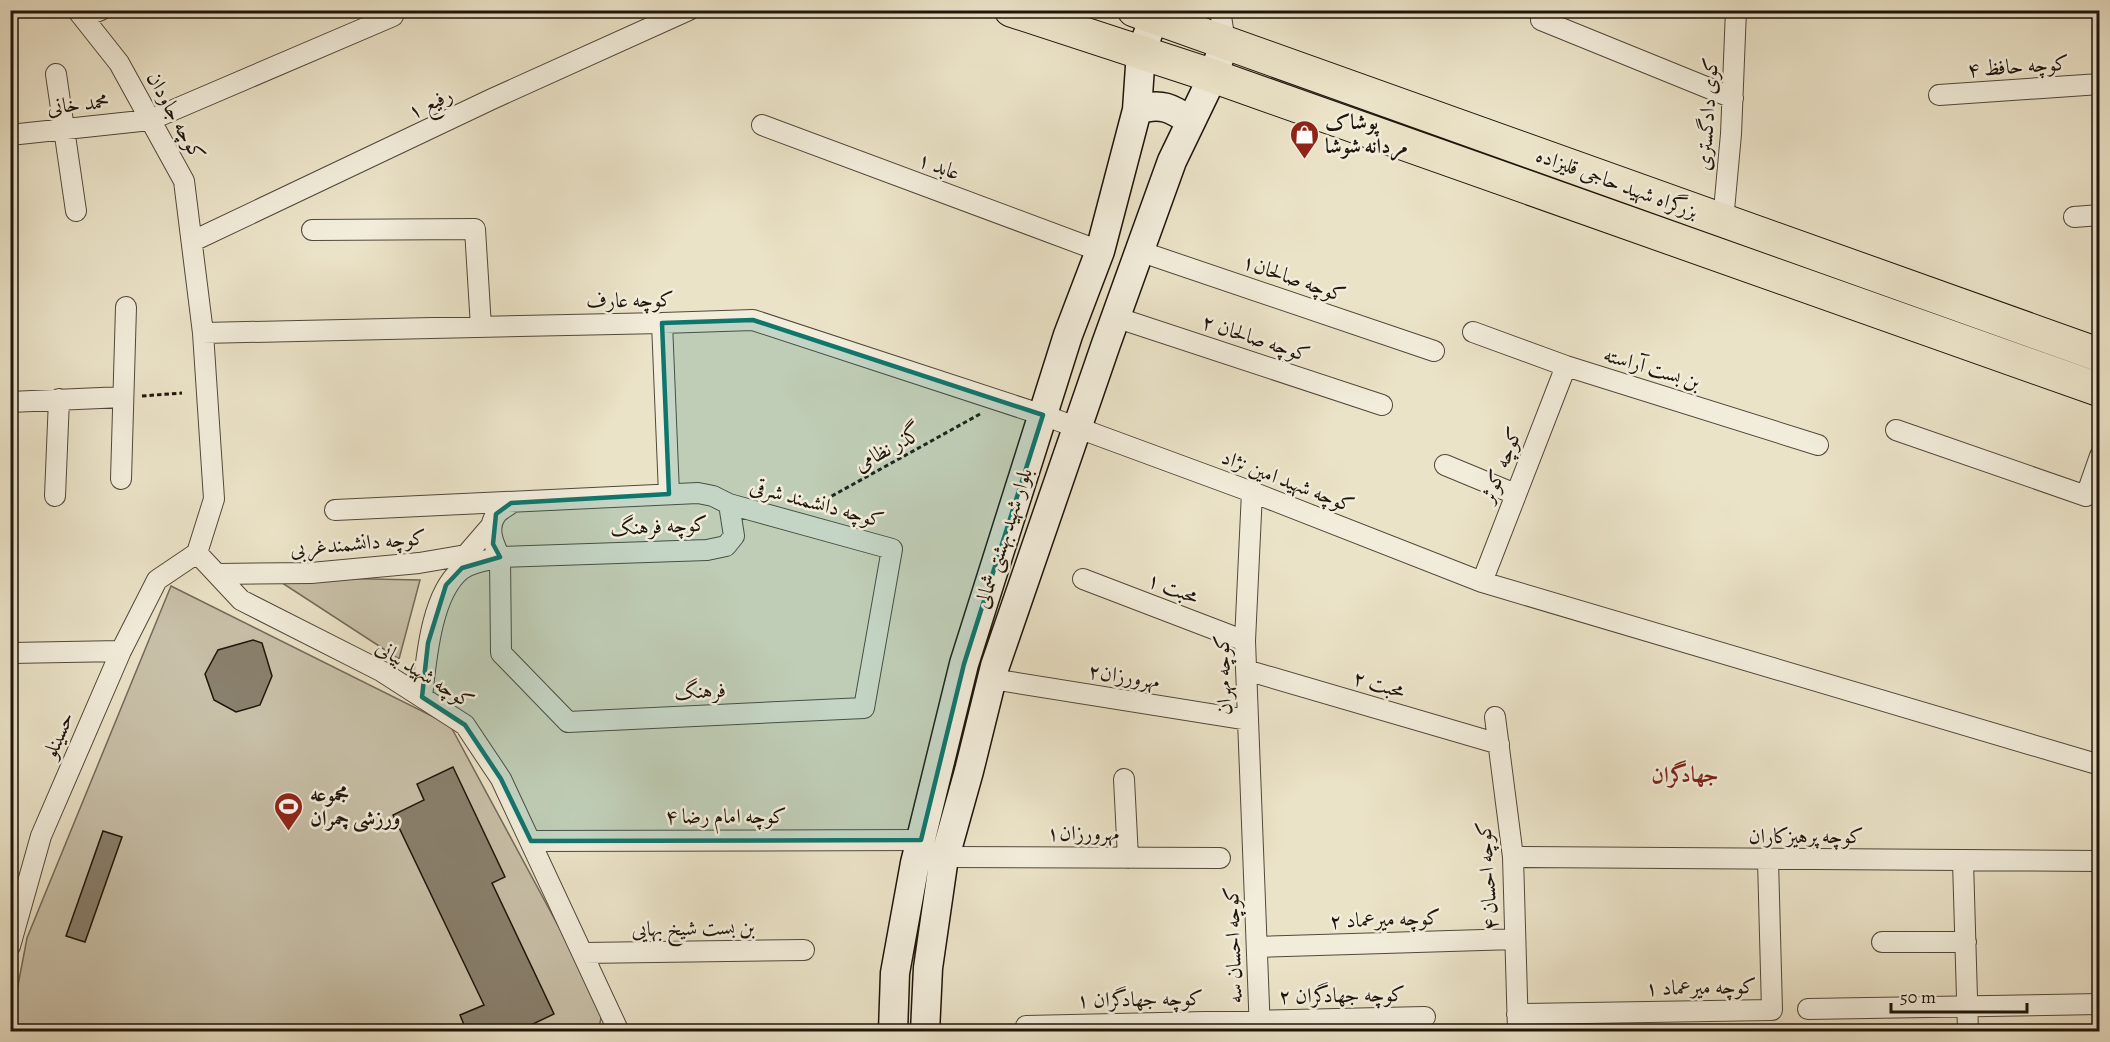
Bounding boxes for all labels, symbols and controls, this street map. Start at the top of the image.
street label: کوچه حافظ ۴ [1966,48,2070,84]
street label: کوی دادگستری [1689,56,1725,172]
street label: کوچه جاودان [140,66,212,166]
street label: رفیع ۱ [403,80,459,130]
street label: محمد خانی [46,87,111,121]
place label: پوشاک مردانه شوشا [1325,108,1408,161]
shop icon: پوشاک مردانه شوشا [1288,118,1320,160]
street label: بزرگراه شهید حاجی قلیزاده [1532,141,1702,225]
street label: عابد ۱ [914,145,964,187]
street label: کوچه صالحان۱ [1238,247,1350,309]
street label: کوچه عارف [586,285,674,315]
street label: کوچه صالحان ۲ [1198,307,1314,369]
street label: بن بست آراسته [1600,340,1704,396]
street label: گذر نظامی [849,417,927,478]
street label: کوچه کوثر [1472,423,1529,509]
street label: کوچه شهید امین نژاد [1218,443,1358,519]
street label: بلوار شهید بهشتی شمالی [967,464,1040,612]
street label: کوچه دانشمند شرقی [747,472,887,534]
street label: کوچه فرهنگ [609,509,709,543]
street label: کوچه دانشمندغربی [289,523,427,564]
street label: محبت ۱ [1143,565,1203,611]
street label: کوچه شهید بیانی [371,633,479,715]
street label: کوچه مهران [1208,634,1238,716]
street label: مهرورزان۲ [1086,657,1162,695]
street label: محبت ۲ [1350,663,1409,705]
street label: فرهنگ [673,676,727,706]
street label: حسینلو [35,707,80,764]
district label: جهادگران [1651,760,1719,790]
place label: مجموعه ورزشی چمران [310,780,400,833]
sports icon: مجموعه ورزشی چمران [273,790,305,832]
street label: کوچه امام رضا ۴ [665,802,787,834]
street label: مهرورزان۱ [1047,819,1119,847]
street label: کوچه احسان ۴ [1469,820,1505,932]
street label: کوچه پرهیزکاران [1748,822,1864,850]
street label: کوچه احسان سه [1217,886,1249,1004]
street label: کوچه میرعماد ۲ [1329,903,1441,935]
street label: بن بست شیخ بهایی [631,913,755,948]
street label: کوچه میرعماد ۱ [1645,972,1757,1002]
scale bar [1891,976,2028,1014]
street label: کوچه جهادگران ۲ [1278,980,1406,1010]
street label: کوچه جهادگران ۱ [1076,984,1204,1014]
text: 50 m [1900,985,1936,1009]

